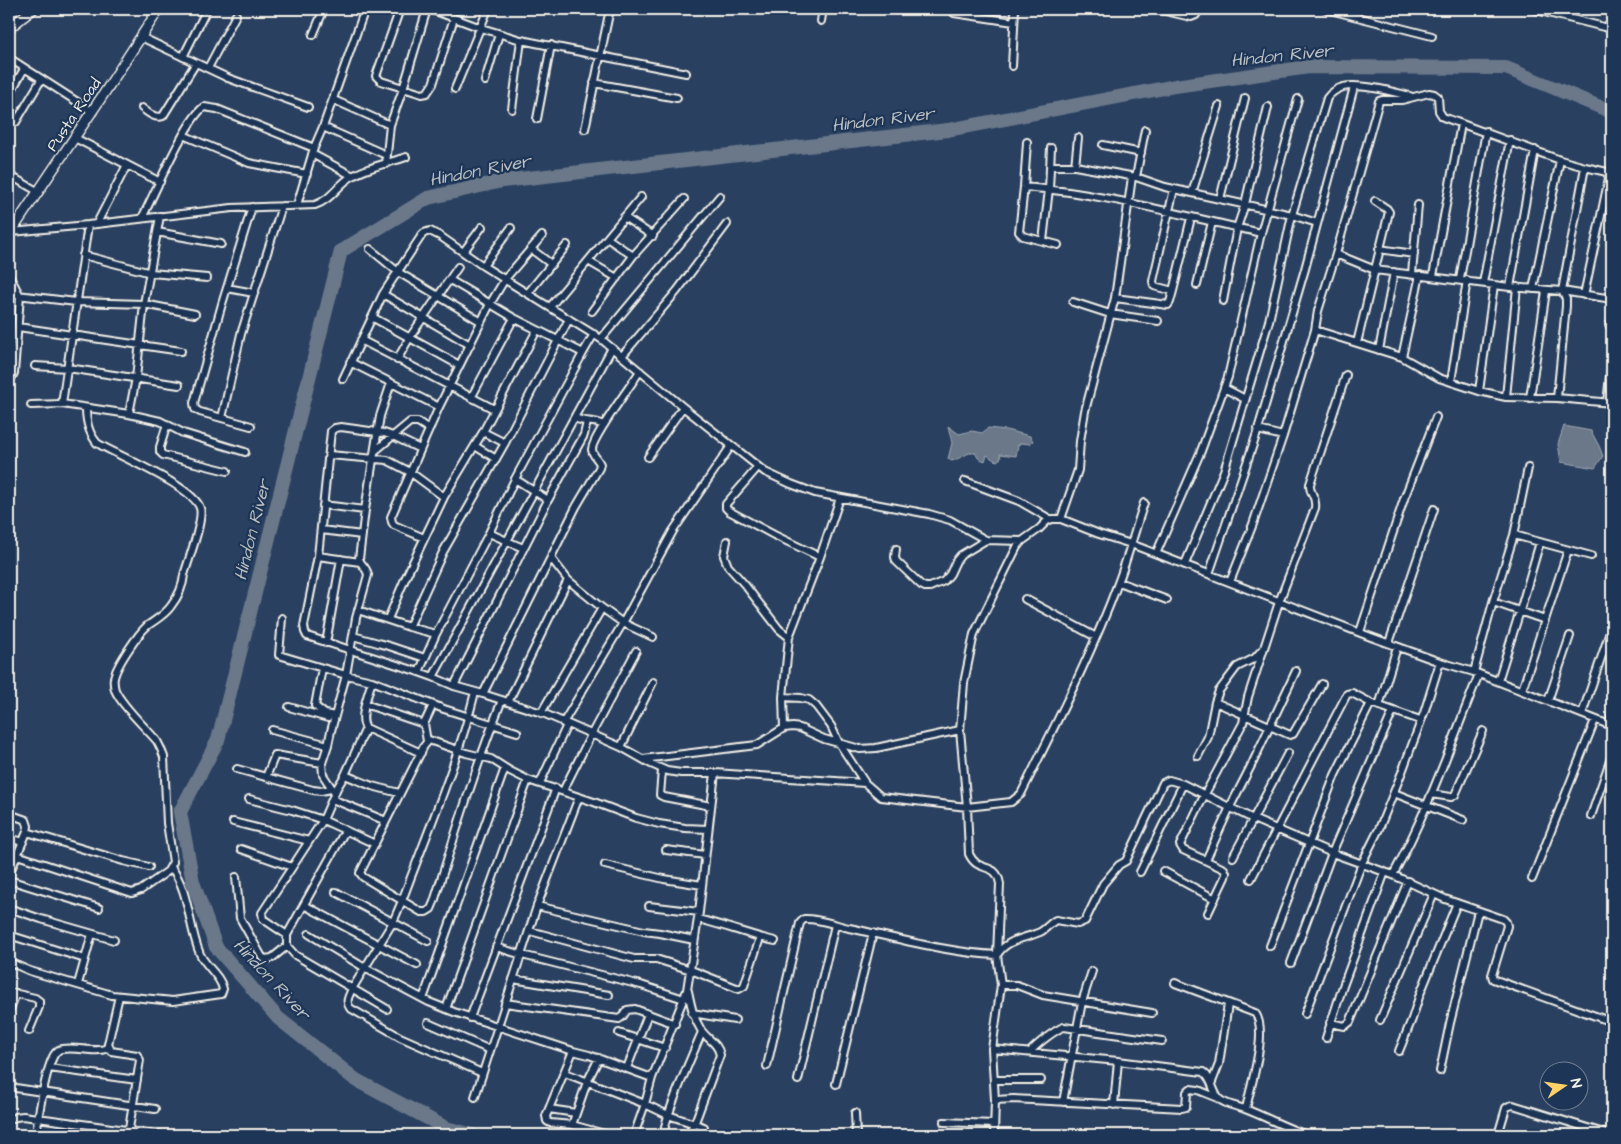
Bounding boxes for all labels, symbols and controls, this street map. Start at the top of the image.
water label: Hindon River [1230,37,1337,73]
street label: Pusta Road [41,74,106,156]
water label: Hindon River [831,101,938,138]
water label: Hindon River [427,148,535,193]
water label: Hindon River [228,475,278,583]
water label: Hindon River [227,933,317,1027]
north arrow [1538,1062,1588,1112]
text: N [1565,1077,1586,1090]

